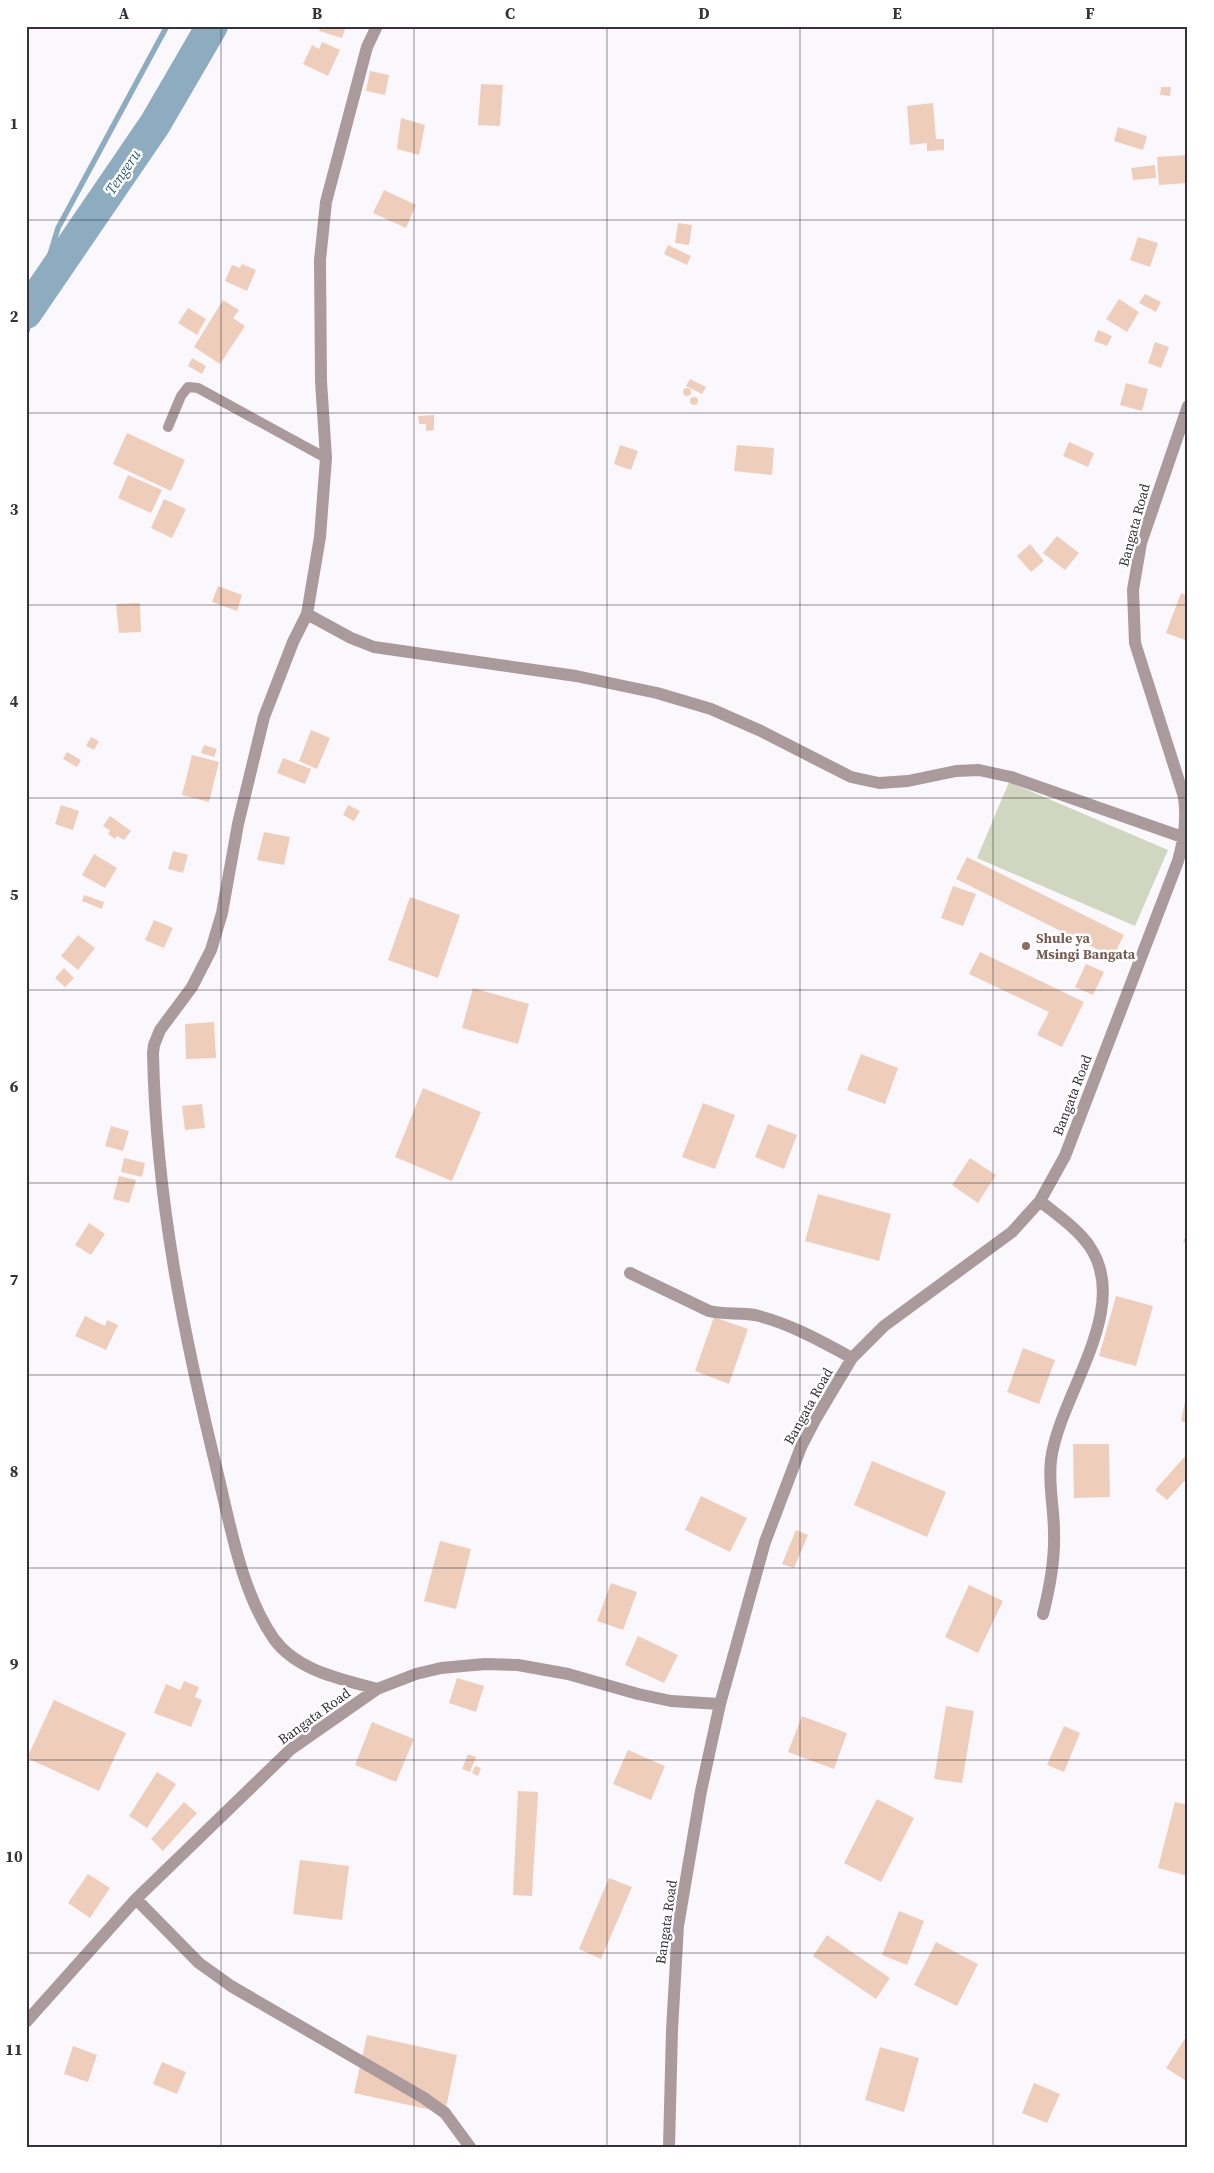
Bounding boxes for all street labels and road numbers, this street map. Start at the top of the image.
street label: Bangata Road [1113,481,1155,569]
street label: Bangata Road [1047,1052,1097,1138]
street label: Bangata Road [779,1364,837,1448]
street label: Bangata Road [274,1683,354,1749]
street label: Bangata Road [650,1878,682,1966]

